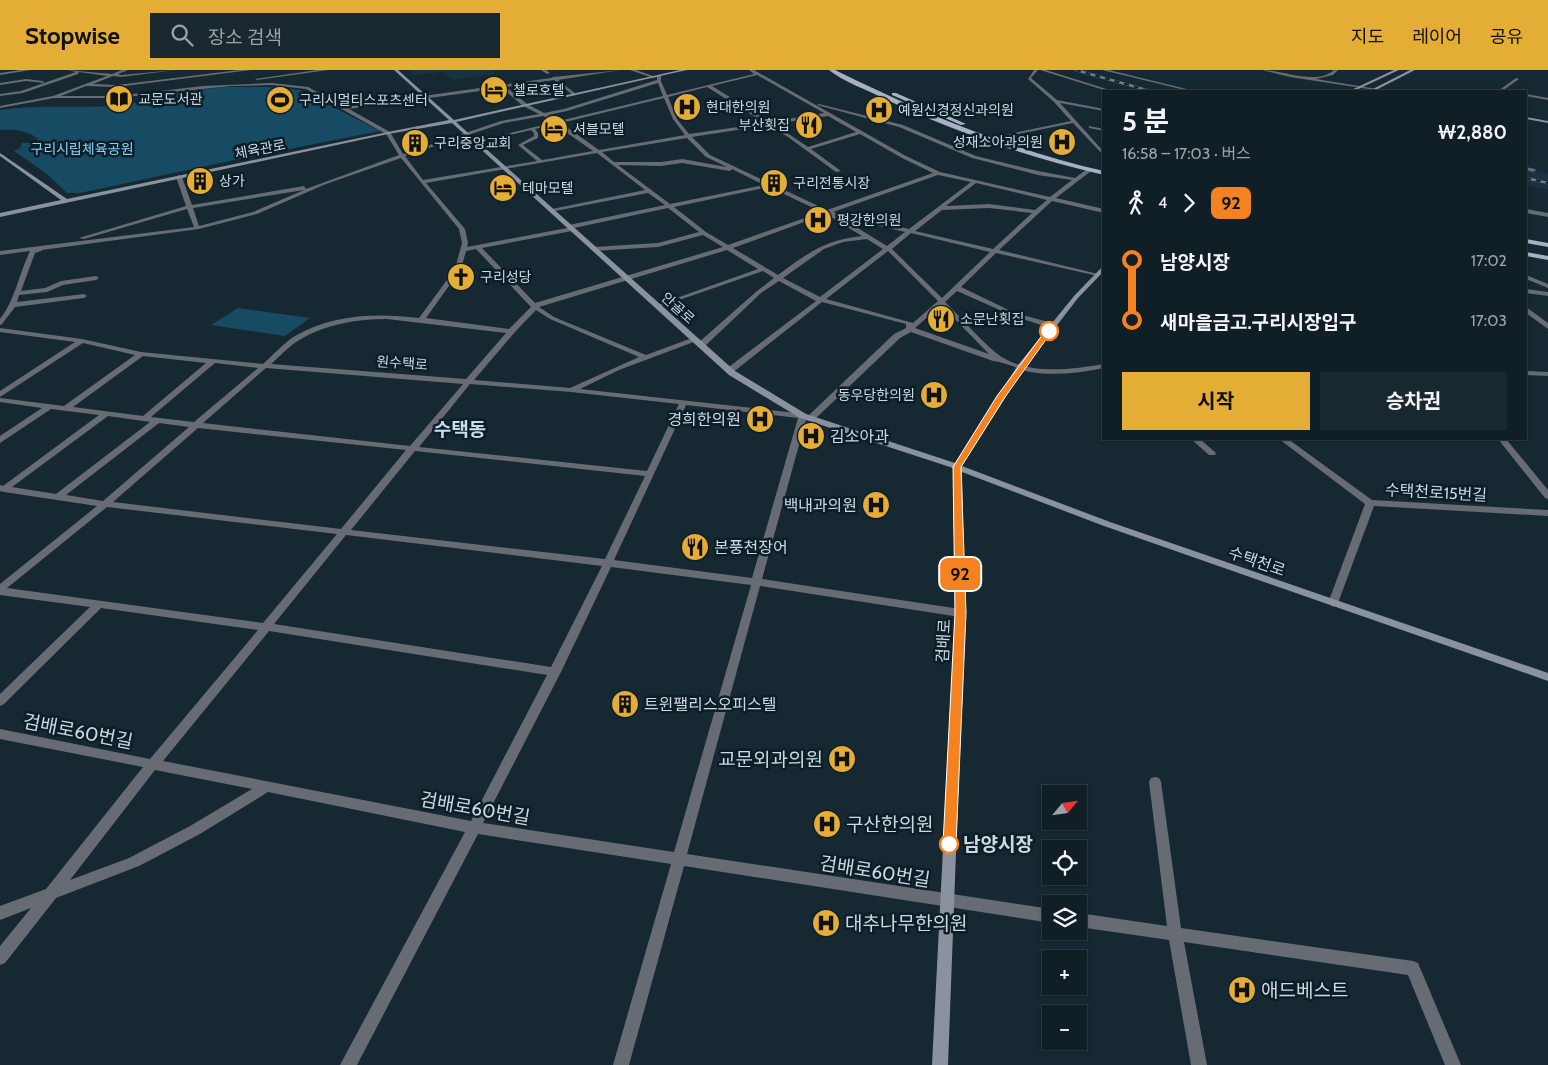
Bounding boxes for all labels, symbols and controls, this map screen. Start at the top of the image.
search box [150,13,500,58]
text: Stopwise [25,21,120,50]
icon: search [168,21,196,49]
text: 장소 검색 [208,26,282,49]
text: 지도 [1351,26,1384,48]
text: 레이어 [1412,26,1462,48]
text: 공유 [1490,26,1523,48]
hotel icon: 첼로호텔 [479,75,509,105]
place label: 첼로호텔 [513,81,565,99]
library icon: 교문도서관 [104,84,134,114]
sports icon: 구리시멀티스포츠센터 [265,85,295,115]
place label: 교문도서관 [138,90,203,108]
place label: 구리시멀티스포츠센터 [299,91,428,109]
hospital icon: 현대한의원 [672,92,702,122]
hospital icon: 예원신경정신과의원 [864,95,894,125]
place label: 현대한의원 [706,98,770,116]
place label: 예원신경정신과의원 [898,101,1014,119]
text: 5 분 [1122,104,1169,138]
restaurant icon: 부산횟집 [794,110,824,140]
hotel icon: 셔블모텔 [539,114,569,144]
place label: 부산횟집 [738,116,790,134]
place label: 셔블모텔 [573,120,625,138]
text: ₩2,880 [1438,121,1507,144]
hospital icon: 성재소아과의원 [1047,127,1077,157]
building icon: 구리중앙교회 [400,128,430,158]
place label: 성재소아과의원 [953,133,1043,151]
place label: 구리중앙교회 [434,134,511,152]
street label: 체육관로 [233,135,287,163]
park label: 구리시립체육공원 [30,140,134,158]
text: 16:58 – 17:03 · 버스 [1122,144,1251,163]
building icon: 상가 [185,166,215,196]
building icon: 구리전통시장 [759,168,789,198]
place label: 상가 [219,172,245,190]
hotel icon: 테마모텔 [488,173,518,203]
place label: 구리전통시장 [793,174,870,192]
place label: 테마모텔 [522,179,574,197]
icon: walk [1122,189,1150,217]
icon: forward [1175,189,1203,217]
text: 92 [1221,192,1241,214]
text: 4 [1158,193,1167,212]
hospital icon: 평강한의원 [803,205,833,235]
place label: 평강한의원 [837,211,901,229]
text: 남양시장 [1160,251,1230,274]
text: 17:02 [1471,251,1507,270]
church icon: 구리성당 [446,262,476,292]
place label: 구리성당 [480,268,532,286]
street label: 안골로 [658,288,698,328]
restaurant icon: 소문난횟집 [926,304,956,334]
place label: 소문난횟집 [960,310,1024,328]
text: 새마을금고.구리시장입구 [1160,311,1357,334]
text: 17:03 [1471,311,1507,330]
unlabelled marker [1039,321,1059,341]
street label: 원수택로 [376,352,428,374]
button: 시작 [1122,372,1310,430]
button: 승차권 [1320,372,1507,430]
hospital icon: 동우당한의원 [919,380,949,410]
place label: 동우당한의원 [838,386,915,404]
hospital icon: 경희한의원 [745,404,775,434]
place label: 경희한의원 [667,410,741,429]
district label: 수택동 [434,418,486,441]
hospital icon: 김소아과 [796,421,826,451]
place label: 김소아과 [830,427,889,446]
street label: 수택천로15번길 [1384,480,1488,505]
hospital icon: 백내과의원 [861,490,891,520]
place label: 백내과의원 [783,496,857,515]
restaurant icon: 본풍천장어 [680,532,710,562]
place label: 본풍천장어 [714,538,788,557]
street label: 수택천로 [1226,543,1288,580]
line badge: 92 [938,558,982,590]
text: 92 [950,563,970,585]
street label: 검배로 [933,618,954,664]
building icon: 트윈팰리스오피스텔 [610,689,640,719]
place label: 트윈팰리스오피스텔 [644,695,776,714]
street label: 검배로60번길 [21,710,135,753]
hospital icon: 교문외과의원 [827,744,857,774]
place label: 교문외과의원 [718,748,823,771]
north arrow [1042,785,1088,830]
map controls [1042,785,1087,1050]
street label: 검배로60번길 [418,787,532,829]
hospital icon: 구산한의원 [812,809,842,839]
place label: 구산한의원 [846,813,933,836]
place label: 남양시장 [963,833,1033,856]
marker: 남양시장 [939,834,959,854]
button: locate [1042,840,1087,885]
street label: 검배로60번길 [818,851,932,892]
button: layers [1042,895,1087,940]
hospital icon: 대추나무한의원 [811,908,841,938]
place label: 대추나무한의원 [845,912,967,935]
button: + [1042,950,1087,995]
hospital icon: 애드베스트 [1227,975,1257,1005]
place label: 애드베스트 [1261,979,1348,1002]
button: − [1042,1005,1087,1050]

